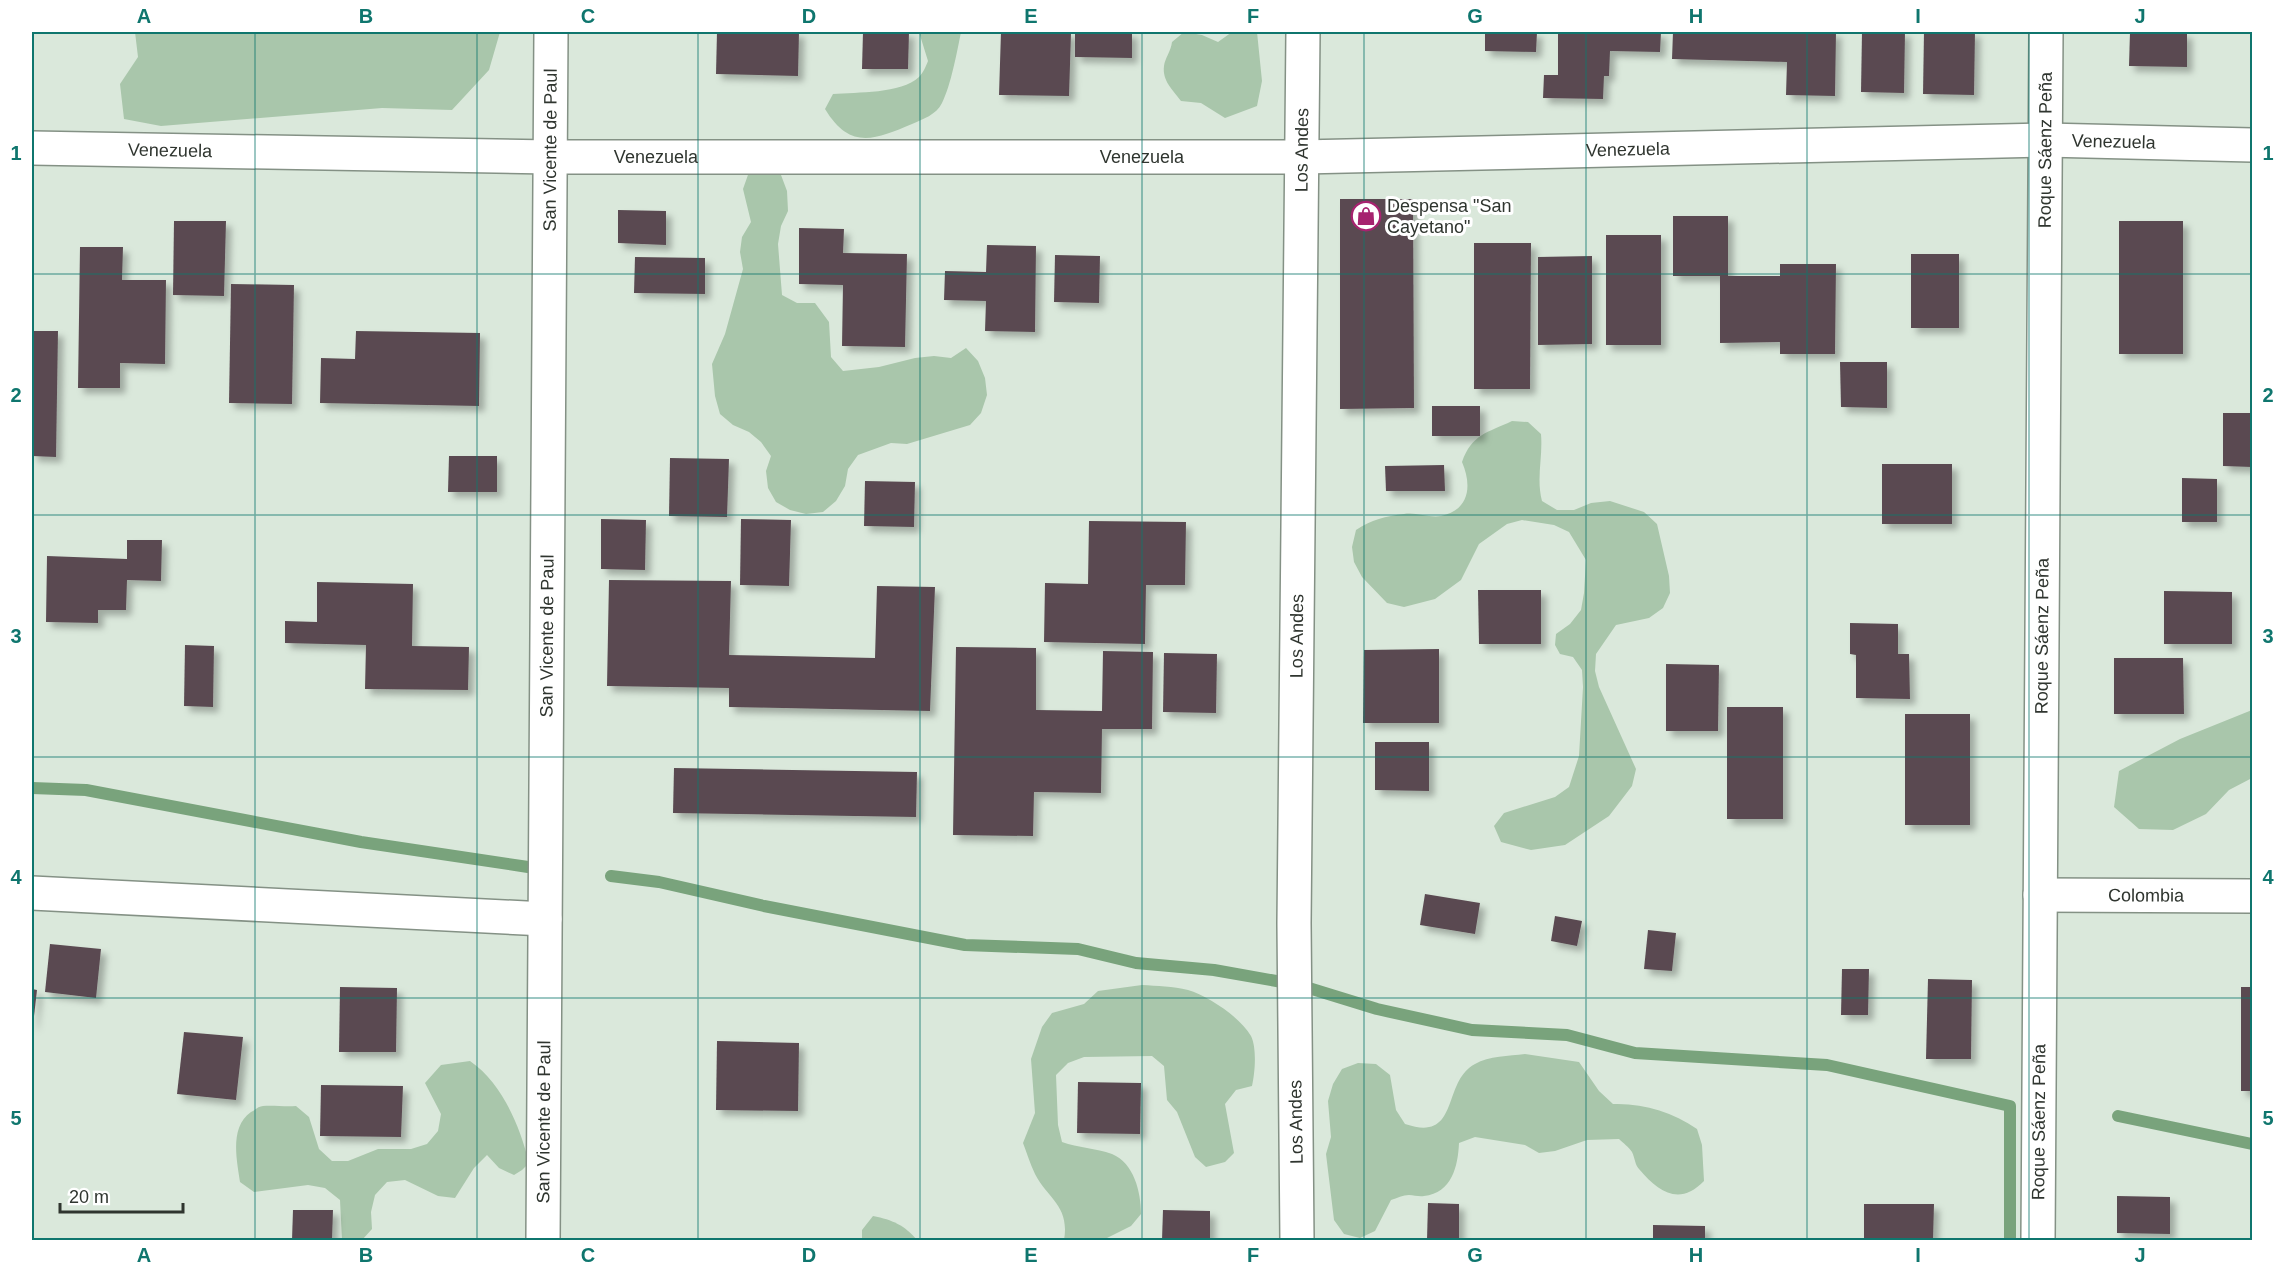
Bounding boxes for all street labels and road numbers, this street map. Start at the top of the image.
street label: San Vicente de Paul [540,68,561,232]
street label: Roque Sáenz Peña [2035,71,2056,228]
street label: Los Andes [1291,108,1312,192]
street label: Venezuela [2071,131,2157,153]
street label: Venezuela [1586,139,1671,161]
street label: Venezuela [128,140,213,161]
street label: Venezuela [614,147,699,167]
street label: Venezuela [1100,147,1185,167]
street label: San Vicente de Paul [536,554,558,718]
street label: Roque Sáenz Peña [2031,557,2053,714]
street label: Los Andes [1286,594,1307,678]
street label: Colombia [2108,885,2185,906]
street label: San Vicente de Paul [533,1040,554,1204]
street label: Roque Sáenz Peña [2028,1043,2049,1200]
street label: Los Andes [1285,1080,1307,1164]

